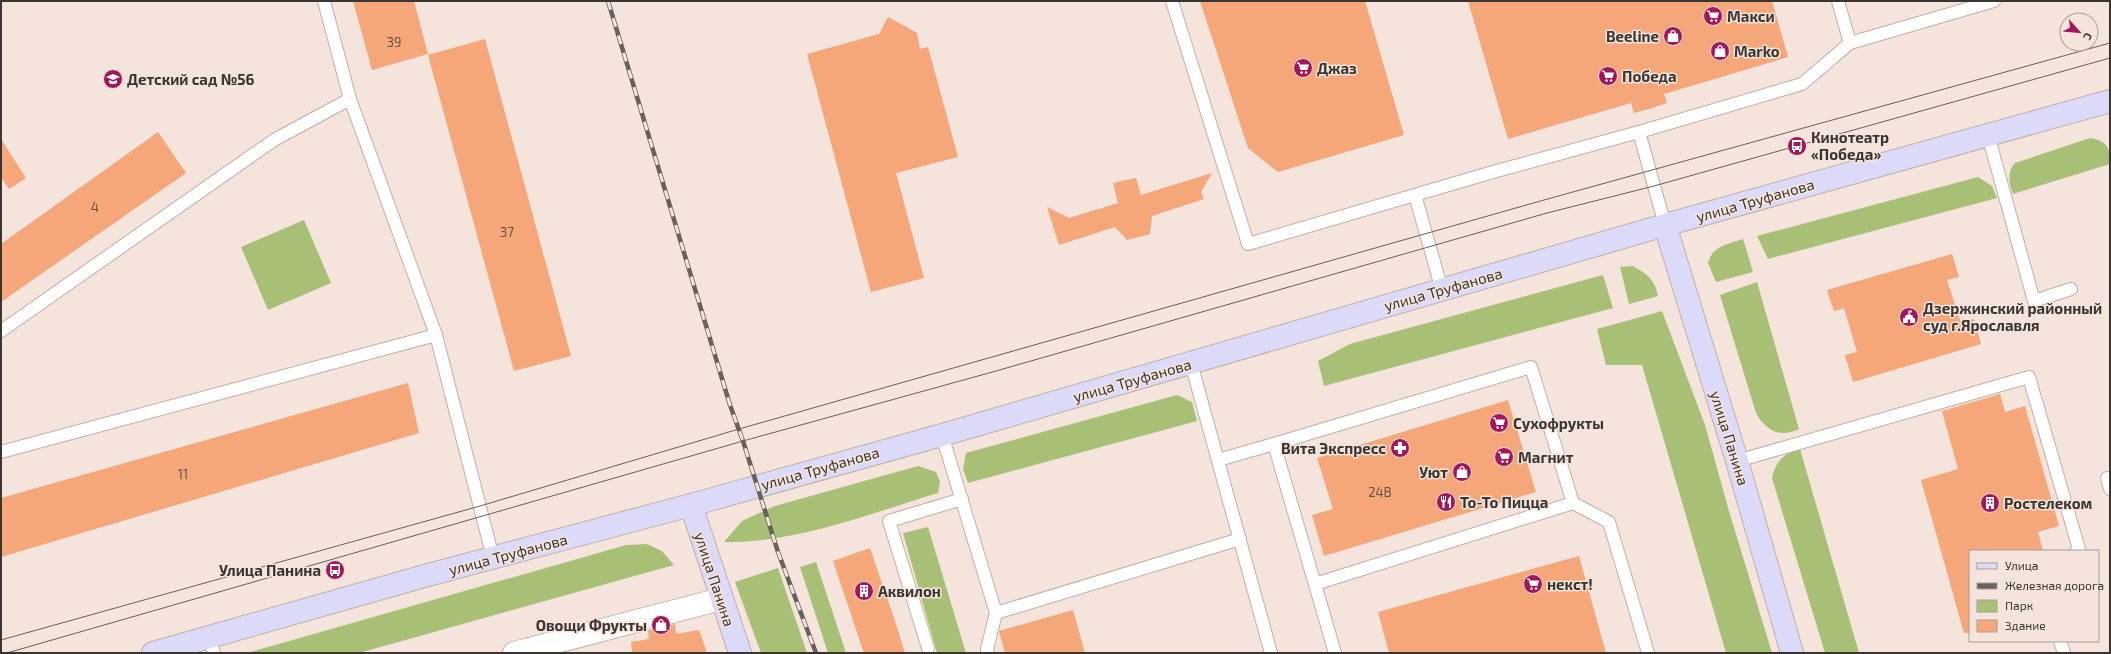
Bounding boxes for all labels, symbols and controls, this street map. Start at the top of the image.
supermarket icon: Макси [1702,5,1724,27]
place label: Макси [1727,7,1775,25]
north arrow [2059,12,2099,52]
shop icon: Beeline [1662,25,1684,47]
place label: Beeline [1606,27,1659,45]
text: С [2081,31,2096,43]
house number: 39 [387,34,401,50]
shop icon: Marko [1709,40,1731,62]
place label: Marko [1734,42,1780,60]
supermarket icon: Джаз [1292,57,1314,79]
place label: Джаз [1317,59,1357,77]
supermarket icon: Победа [1597,65,1619,87]
place label: Победа [1622,67,1677,85]
school or university icon: Детский сад №56 [102,68,124,90]
place label: Детский сад №56 [127,70,255,88]
place label: Кинотеатр «Победа» [1811,128,1889,163]
bus stop icon: Кинотеатр «Победа» [1786,135,1808,157]
street label: улица Труфанова [1694,175,1816,226]
house number: 4 [91,199,99,215]
house number: 37 [500,224,514,240]
street label: улица Труфанова [1382,264,1504,315]
place label: Дзержинский районный суд г.Ярославля [1923,299,2102,334]
public building icon: Дзержинский районный суд г.Ярославля [1898,306,1920,328]
street label: улица Труфанова [1071,355,1193,406]
street label: улица Панина [1706,388,1753,488]
supermarket icon: Сухофрукты [1488,412,1510,434]
place label: Сухофрукты [1513,414,1604,432]
pharmacy icon: Вита Экспресс [1389,437,1411,459]
place label: Вита Экспресс [1281,439,1386,457]
street label: улица Труфанова [759,443,881,494]
supermarket icon: Магнит [1493,446,1515,468]
place label: Магнит [1518,448,1574,466]
shop icon: Уют [1451,461,1473,483]
place label: Уют [1419,463,1448,481]
house number: 11 [178,466,188,482]
house number: 24В [1368,484,1392,500]
restaurant icon: То-То Пицца [1435,491,1457,513]
building icon: Ростелеком [1979,492,2001,514]
place label: То-То Пицца [1460,493,1548,511]
place label: Ростелеком [2004,494,2092,512]
street label: улица Труфанова [447,529,570,579]
street label: улица Панина [690,530,739,629]
legend [1969,550,2099,642]
text: Улица [2005,558,2038,572]
bus stop icon: Улица Панина [324,559,346,581]
place label: Улица Панина [219,561,321,579]
supermarket icon: некст! [1522,573,1544,595]
place label: некст! [1547,575,1593,593]
text: Железная дорога [2005,578,2104,592]
building icon: Аквилон [853,580,875,602]
place label: Аквилон [878,582,941,600]
text: Парк [2005,598,2034,612]
shop icon: Овощи Фрукты [650,614,672,636]
place label: Овощи Фрукты [536,616,647,634]
text: Здание [2005,618,2046,632]

